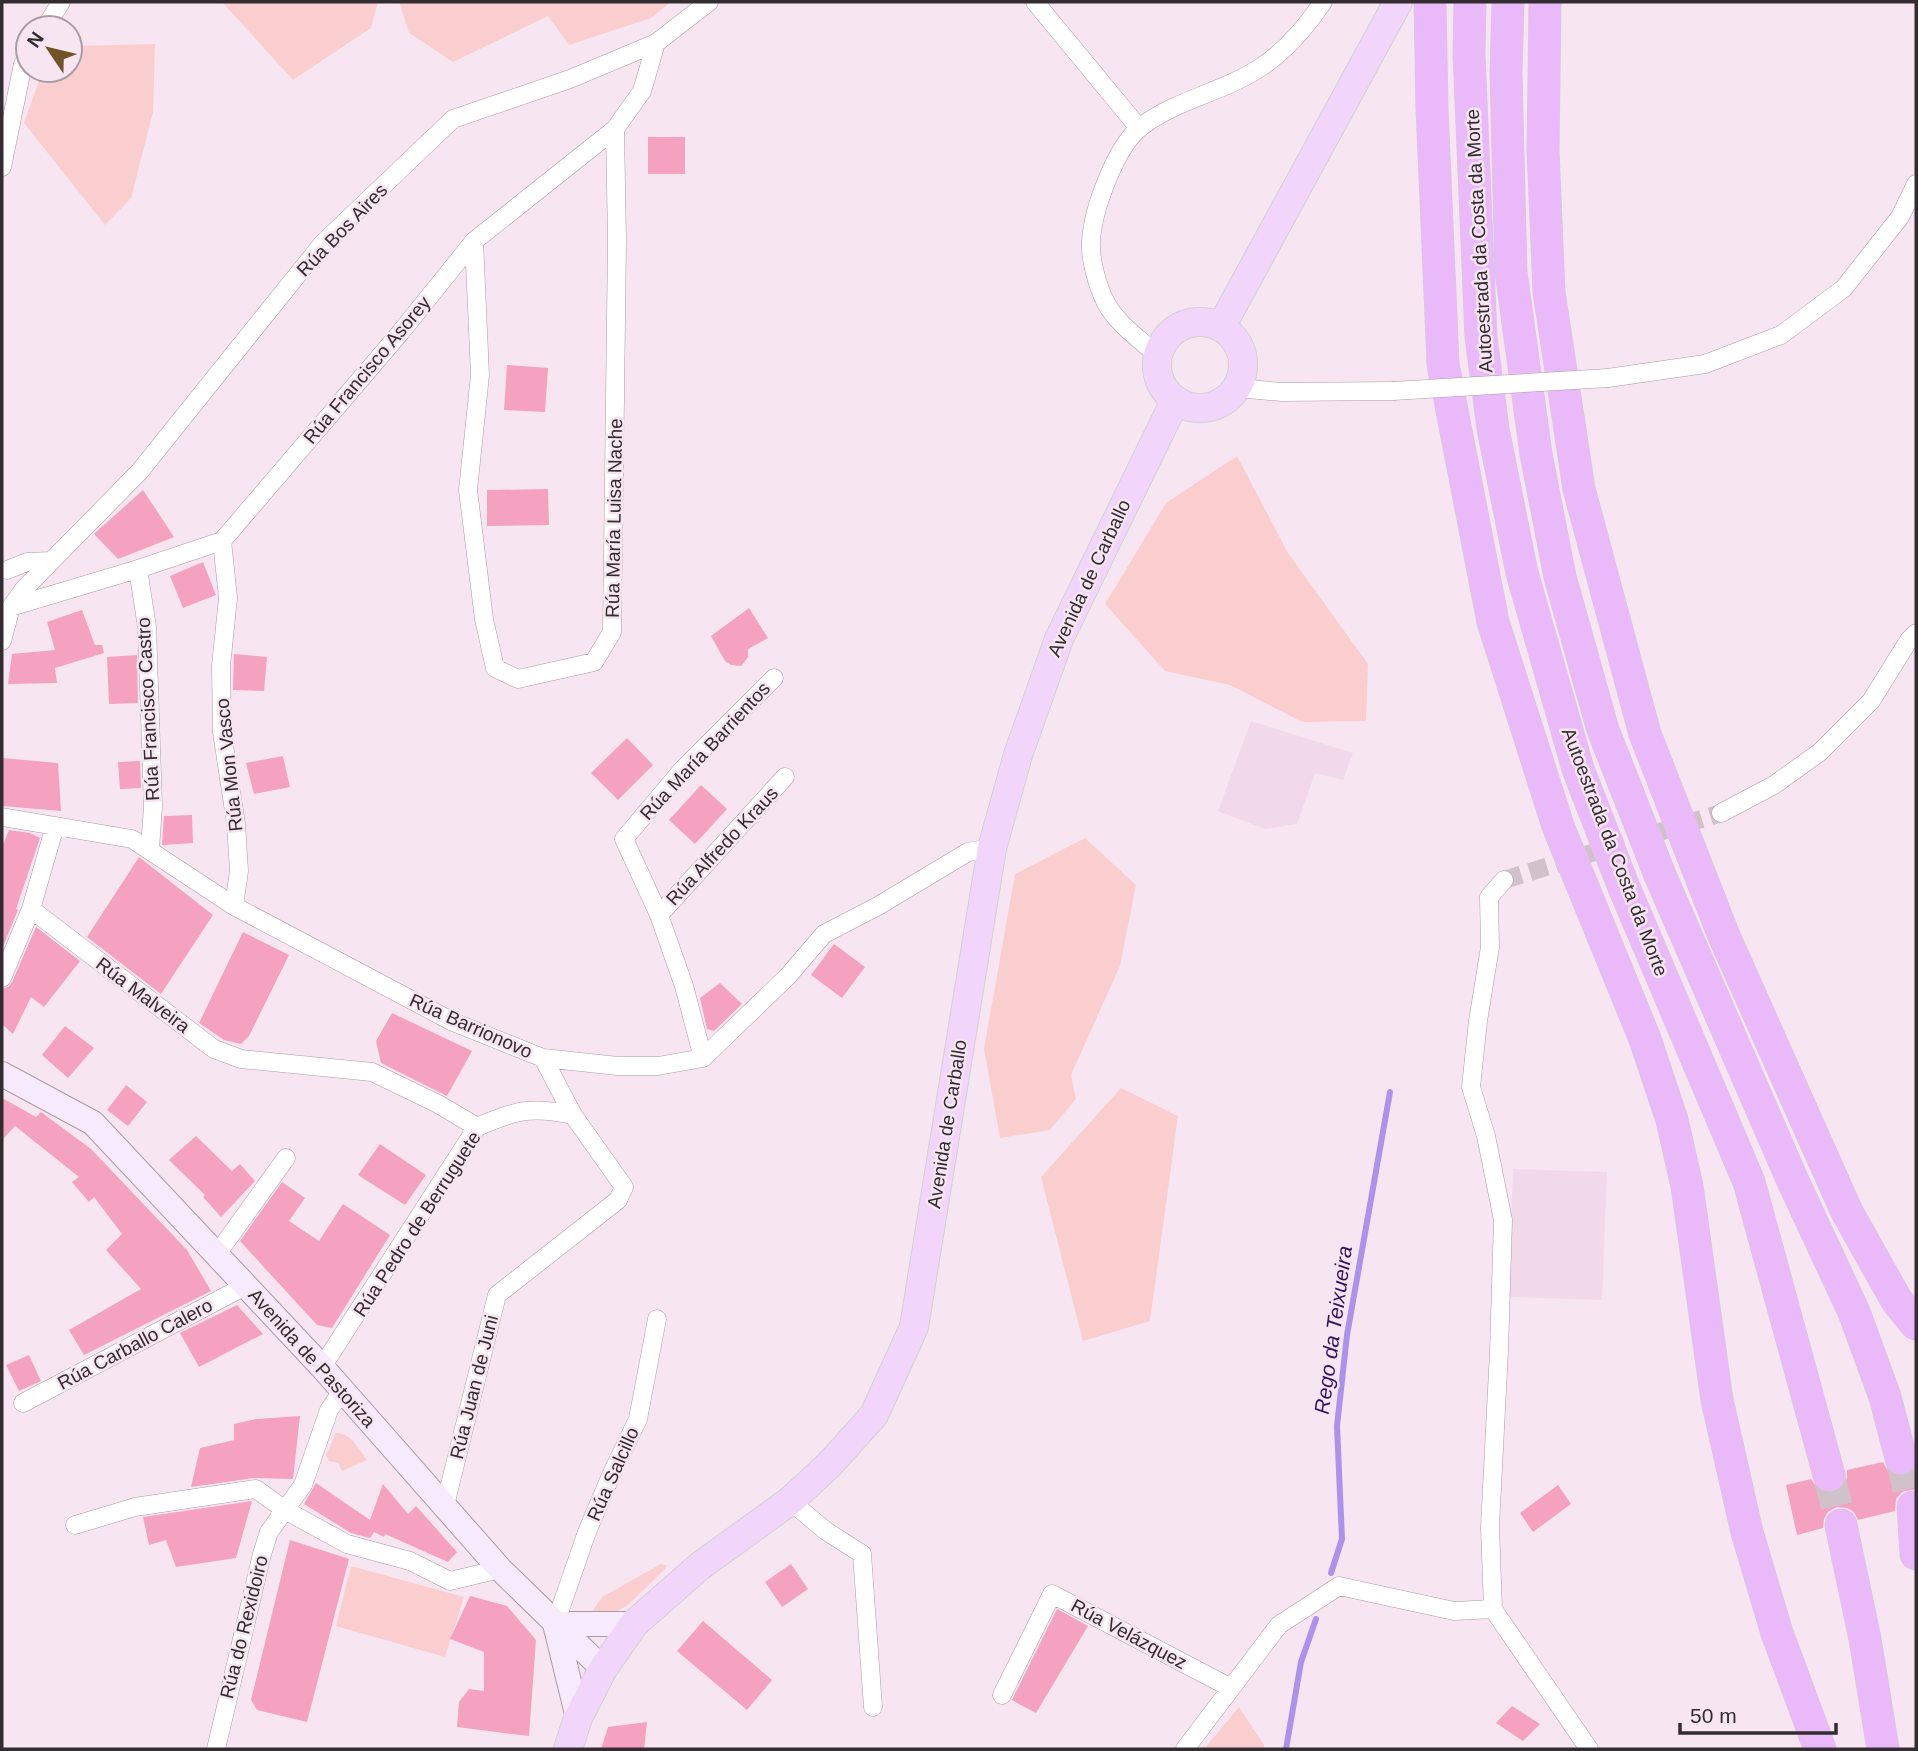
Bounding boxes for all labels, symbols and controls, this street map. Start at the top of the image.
north arrow [14,14,84,84]
text: N [23,28,48,51]
street label: Autoestrada da Costa da Morte [1462,109,1496,373]
street label: Rúa Bos Aires [293,179,391,281]
street label: Rúa Francisco Asorey [299,292,435,448]
street label: Rúa María Luisa Nache [602,418,626,618]
street label: Avenida de Carballo [1043,496,1135,660]
street label: Rúa Francisco Castro [133,617,163,801]
street label: Rúa María Barrientos [636,678,774,824]
street label: Rúa Mon Vasco [212,697,246,833]
street label: Autoestrada da Costa da Morte [1558,725,1672,979]
street label: Rúa Alfredo Kraus [662,782,782,910]
street label: Rúa Malveira [92,953,194,1037]
street label: Rúa Barrionovo [406,990,536,1062]
street label: Avenida de Carballo [923,1038,971,1210]
street label: Rúa Pedro de Berruguete [349,1127,485,1321]
water label: Rego da Teixueira [1310,1244,1356,1416]
street label: Avenida de Pastoriza [244,1284,380,1432]
street label: Rúa Carballo Calero [54,1294,216,1394]
street label: Rúa Juan de Juni [446,1313,502,1461]
street label: Rúa Salcillo [583,1424,643,1524]
street label: Rúa do Rexidoiro [216,1553,272,1701]
street label: Rúa Velázquez [1068,1595,1190,1673]
scale bar [1680,1692,1836,1736]
text: 50 m [1690,1704,1737,1727]

